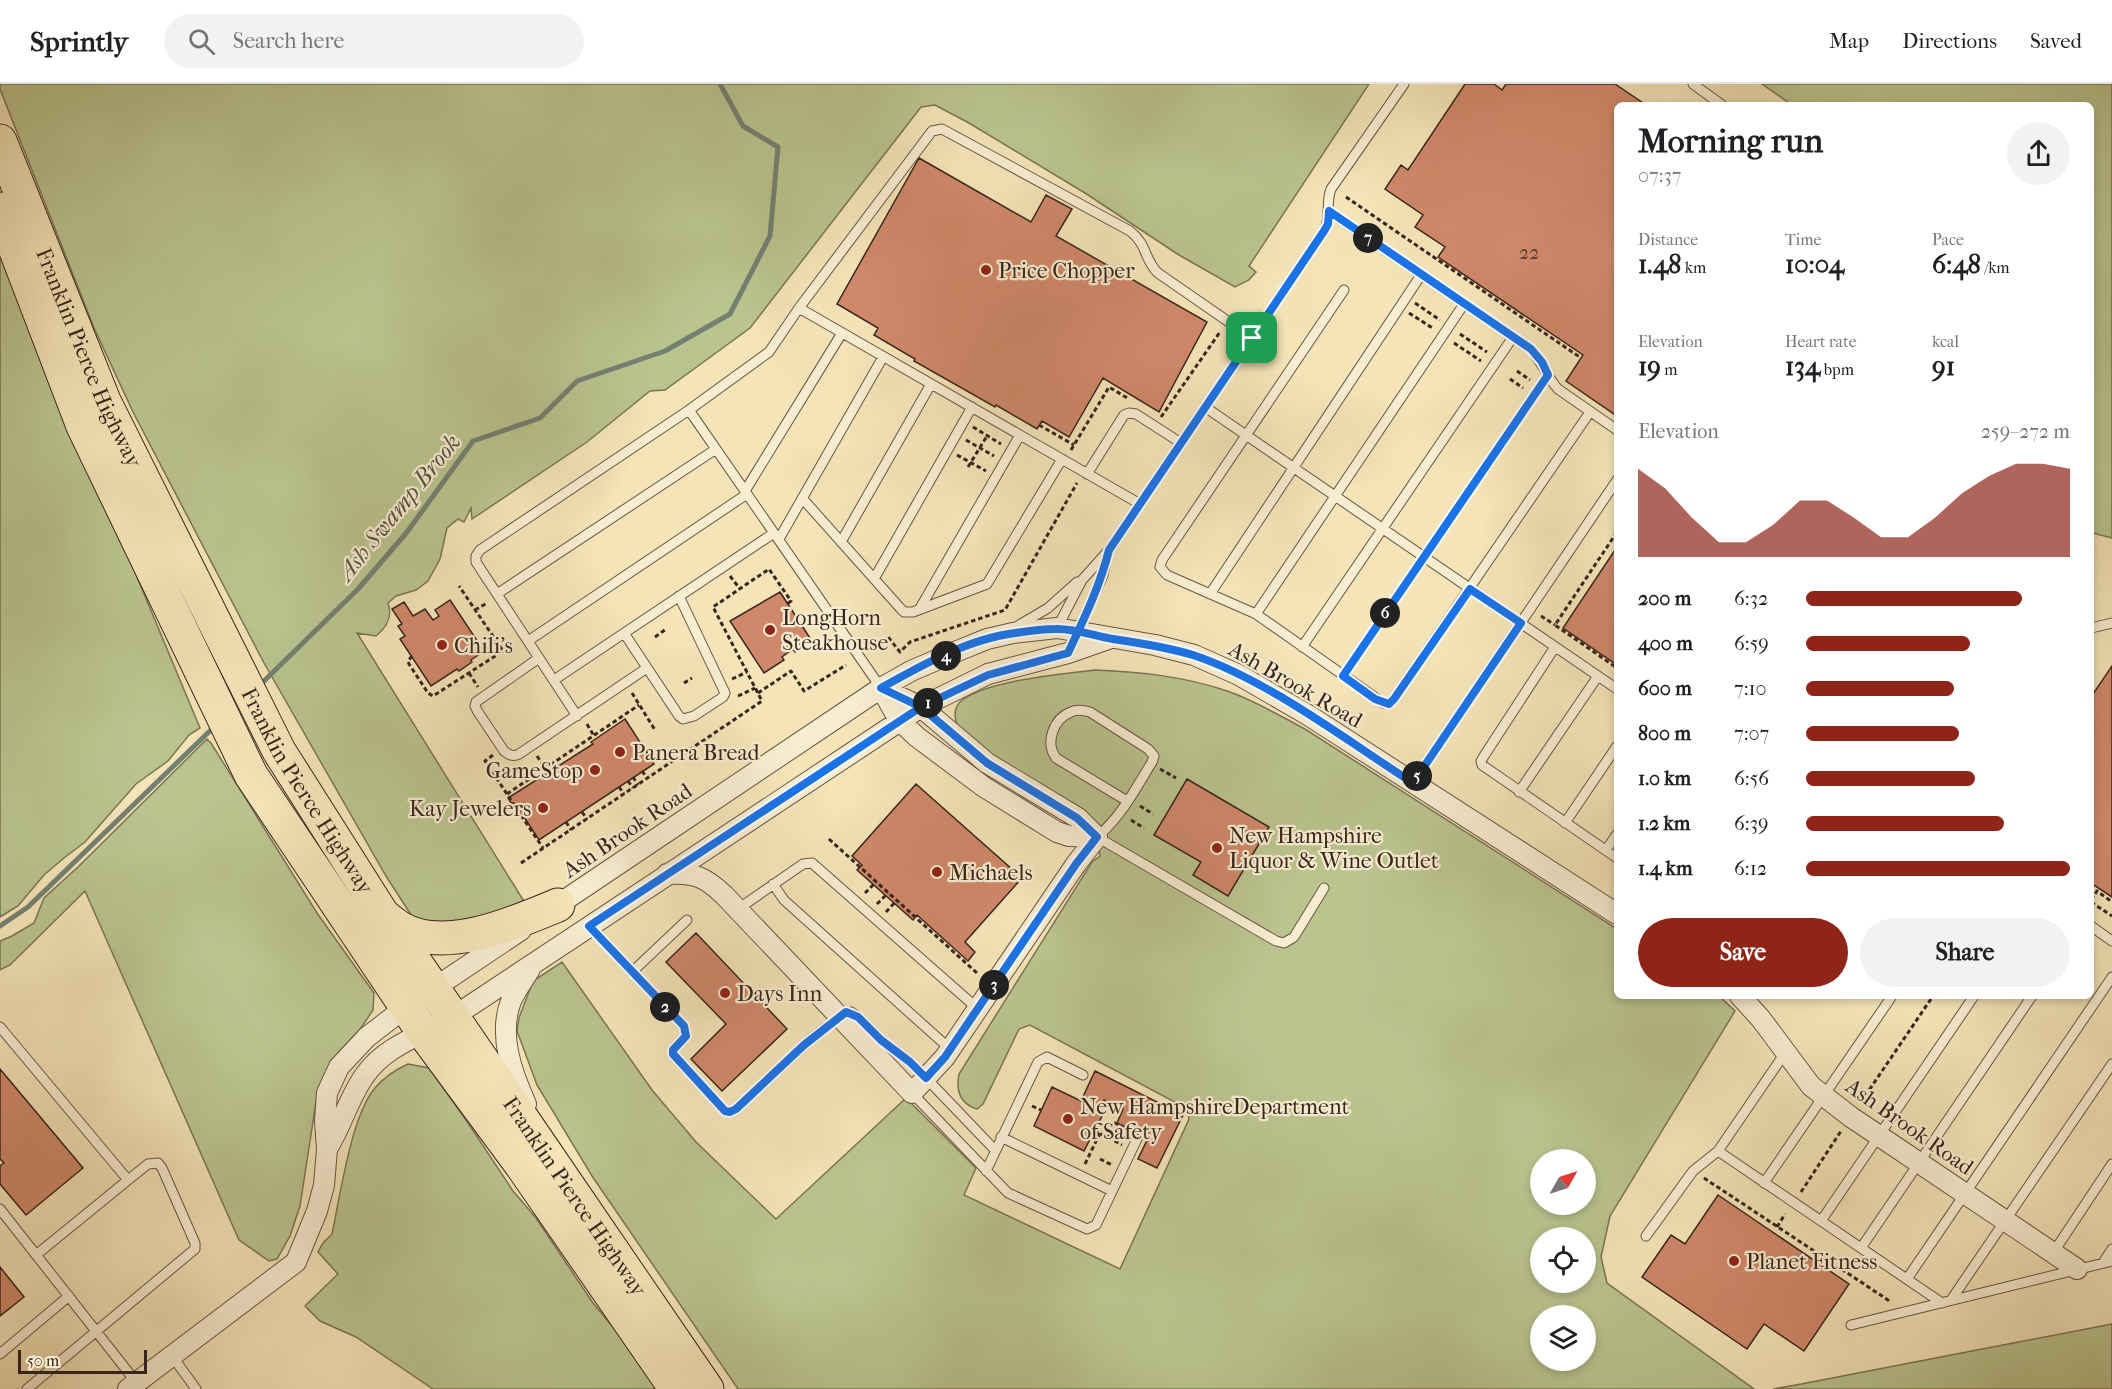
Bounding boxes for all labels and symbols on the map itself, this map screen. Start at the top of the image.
pin: 7 [1353,223,1383,253]
house number: 22 [1519,241,1539,264]
street label: Franklin Pierce Highway [30,244,147,473]
place label: Price Chopper [998,258,1135,284]
marker: Price Chopper [979,263,993,277]
pin [1226,312,1277,363]
water label: Ash Swamp Brook [330,428,466,588]
pin: 6 [1370,598,1400,628]
place label: LongHorn Steakhouse [782,605,888,656]
marker: LongHorn Steakhouse [763,623,777,637]
place label: Chili's [454,633,513,659]
street label: Ash Brook Road [1223,636,1368,734]
marker: Chili's [435,638,449,652]
pin: 4 [931,641,961,671]
street label: Franklin Pierce Highway [235,684,379,900]
pin: 1 [913,688,943,718]
place label: Panera Bread [632,740,761,766]
marker: Panera Bread [613,745,627,759]
place label: GameStop [486,758,583,784]
pin: 5 [1402,761,1432,791]
marker: GameStop [588,763,602,777]
street label: Ash Brook Road [557,778,698,884]
place label: Kay Jewelers [409,796,531,822]
marker: Kay Jewelers [536,801,550,815]
place label: New Hampshire Liquor & Wine Outlet [1229,823,1439,874]
marker: New Hampshire Liquor & Wine Outlet [1210,841,1224,855]
place label: Michaels [949,860,1033,886]
marker: Michaels [930,865,944,879]
pin: 3 [979,970,1009,1000]
place label: Days Inn [737,981,822,1007]
marker: Days Inn [718,986,732,1000]
pin: 2 [650,992,680,1022]
street label: Ash Brook Road [1840,1073,1979,1181]
street label: Franklin Pierce Highway [497,1092,652,1302]
place label: New HampshireDepartment of Safety [1080,1094,1350,1145]
marker: New HampshireDepartment of Safety [1061,1112,1075,1126]
north arrow [1530,1149,1596,1215]
place label: Planet Fitness [1746,1249,1877,1275]
marker: Planet Fitness [1727,1254,1741,1268]
scale bar [18,1347,147,1374]

